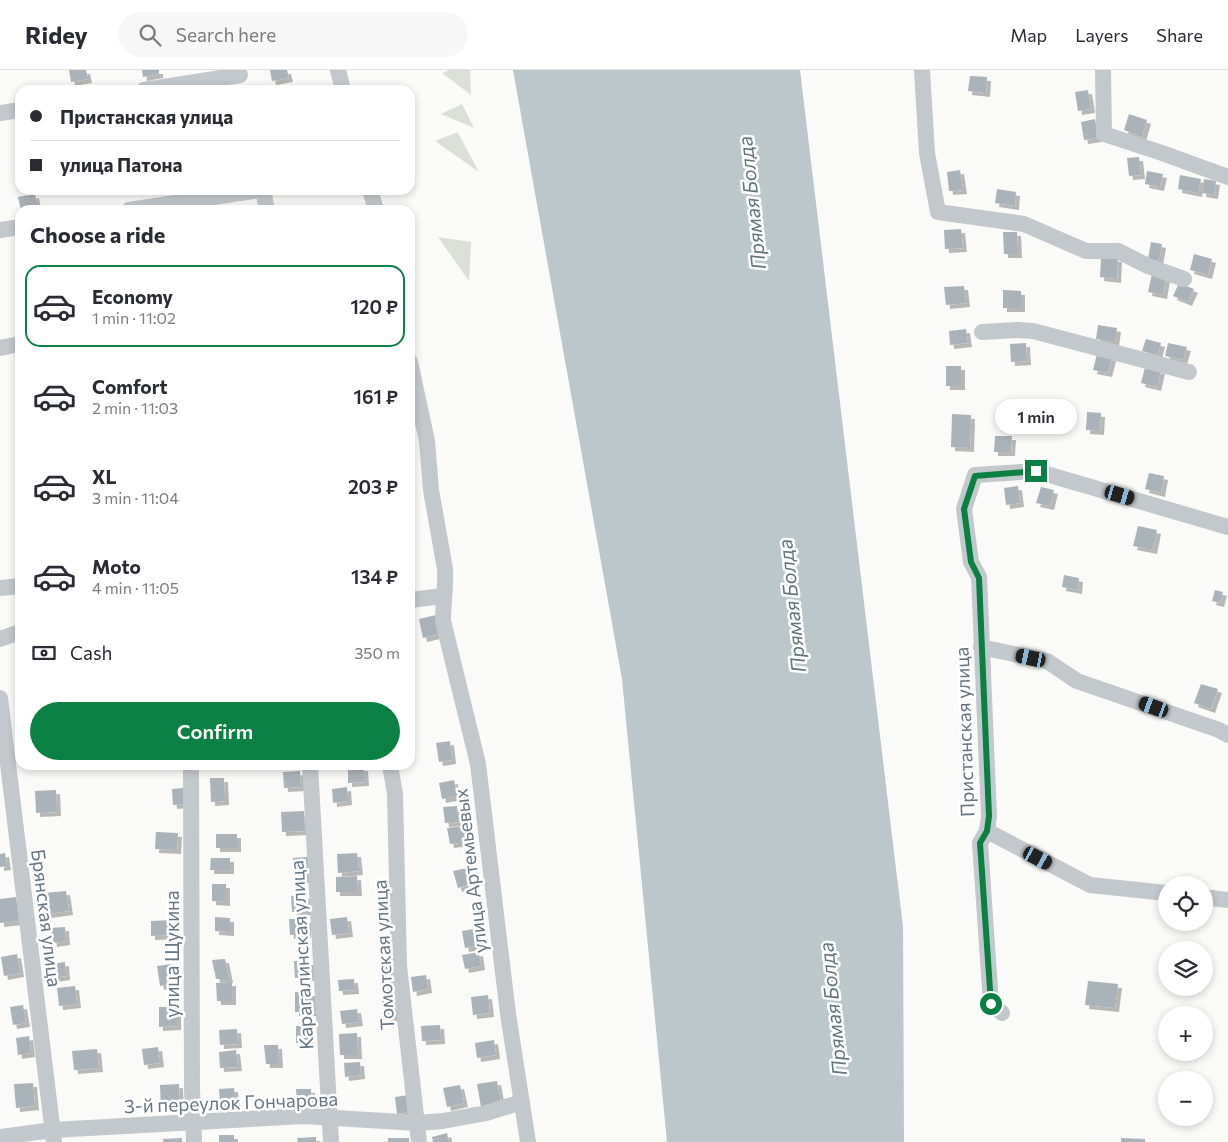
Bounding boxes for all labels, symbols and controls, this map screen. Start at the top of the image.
search box [118,12,468,57]
text: Ridey [25,20,88,49]
icon: search [136,21,164,49]
text: Search here [176,23,276,46]
text: Map [1010,24,1047,46]
text: Layers [1075,24,1128,46]
text: Share [1156,24,1203,46]
text: Пристанская улица [60,105,233,128]
water label: Прямая Болда [732,135,770,271]
text: улица Патона [60,153,182,176]
text: Choose a ride [30,221,165,248]
icon: car [32,284,77,329]
text: Economy [92,285,173,308]
text: 120 ₽ [350,295,398,318]
text: 1 min · 11:02 [92,308,176,327]
icon: car [32,374,77,419]
text: Comfort [92,375,168,398]
text: 161 ₽ [353,385,398,408]
text: 2 min · 11:03 [92,398,178,417]
callout: 1 min [995,398,1077,434]
text: 1 min [1017,407,1055,426]
route end [1025,460,1047,482]
icon: car [32,464,77,509]
text: XL [92,465,117,488]
text: 203 ₽ [348,475,398,498]
car [1103,484,1136,506]
text: 3 min · 11:04 [92,488,179,507]
water label: Прямая Болда [772,538,810,674]
icon: car [32,554,77,599]
text: Moto [92,555,141,578]
text: 134 ₽ [351,565,398,588]
text: 4 min · 11:05 [92,578,179,597]
icon: cash [30,639,58,667]
text: Cash [70,641,112,664]
text: 350 m [354,643,400,662]
street label: Пристанская улица [950,647,978,817]
car [1014,648,1047,668]
car [1137,695,1170,719]
button: Confirm [30,702,400,760]
street label: улица Артемьевых [448,787,492,955]
car [1021,844,1054,872]
street label: Брянская улица [27,848,67,988]
street label: Карагалинская улица [285,860,317,1050]
map controls [1158,876,1213,1126]
button: locate [1158,876,1213,931]
street label: Томотская улица [368,879,398,1031]
street label: улица Щукина [160,890,183,1018]
water label: Прямая Болда [813,941,851,1077]
button: layers [1158,941,1213,996]
route start [980,993,1002,1015]
button: + [1158,1006,1213,1061]
button: − [1158,1071,1213,1126]
street label: 3-й переулок Гончарова [124,1087,338,1117]

